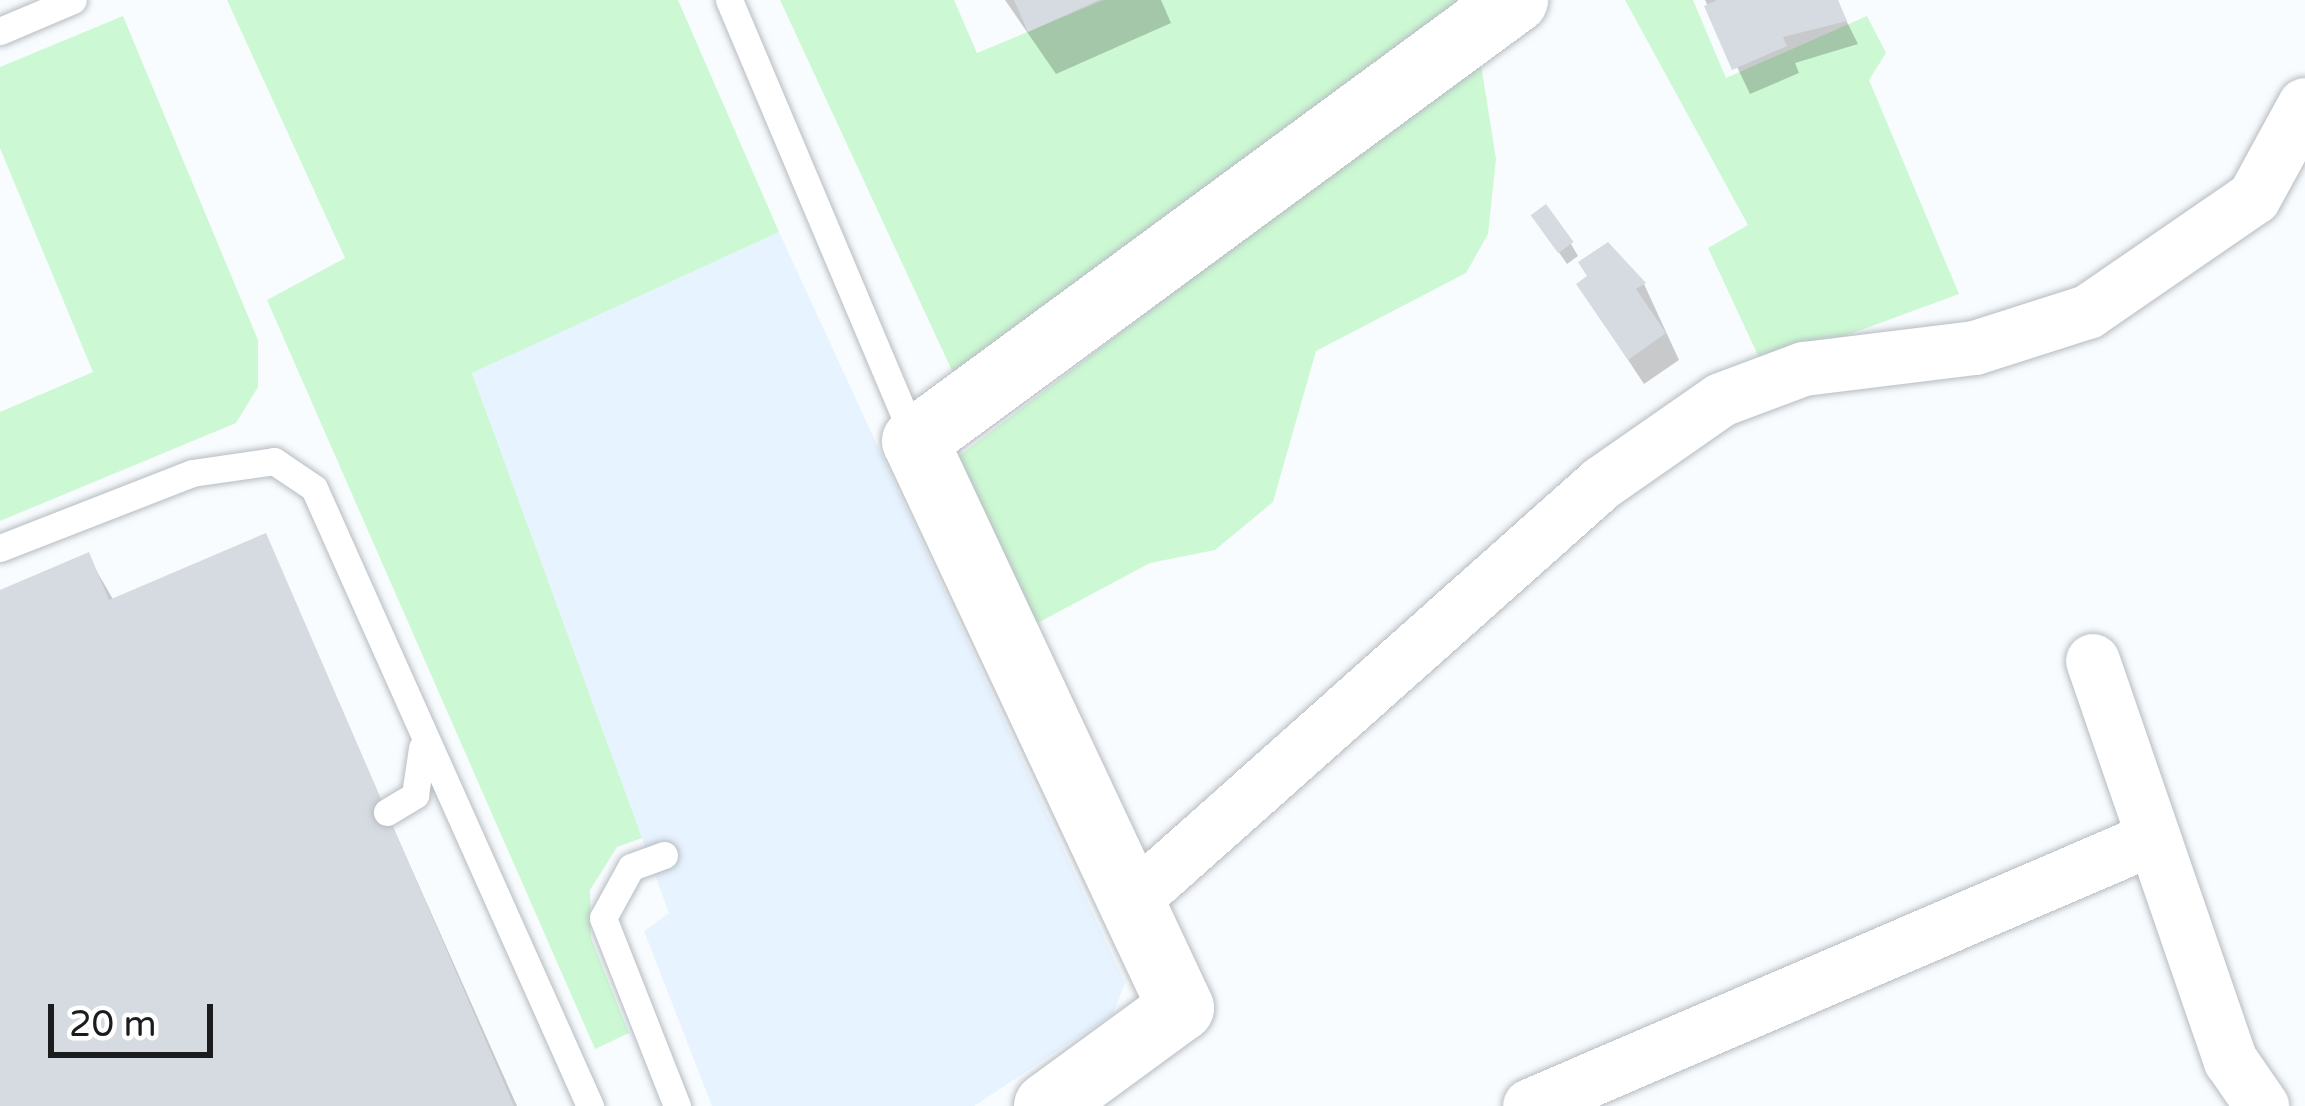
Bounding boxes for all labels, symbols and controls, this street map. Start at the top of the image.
scale bar [54,980,219,1054]
text: 20 m [69,1003,157,1046]

